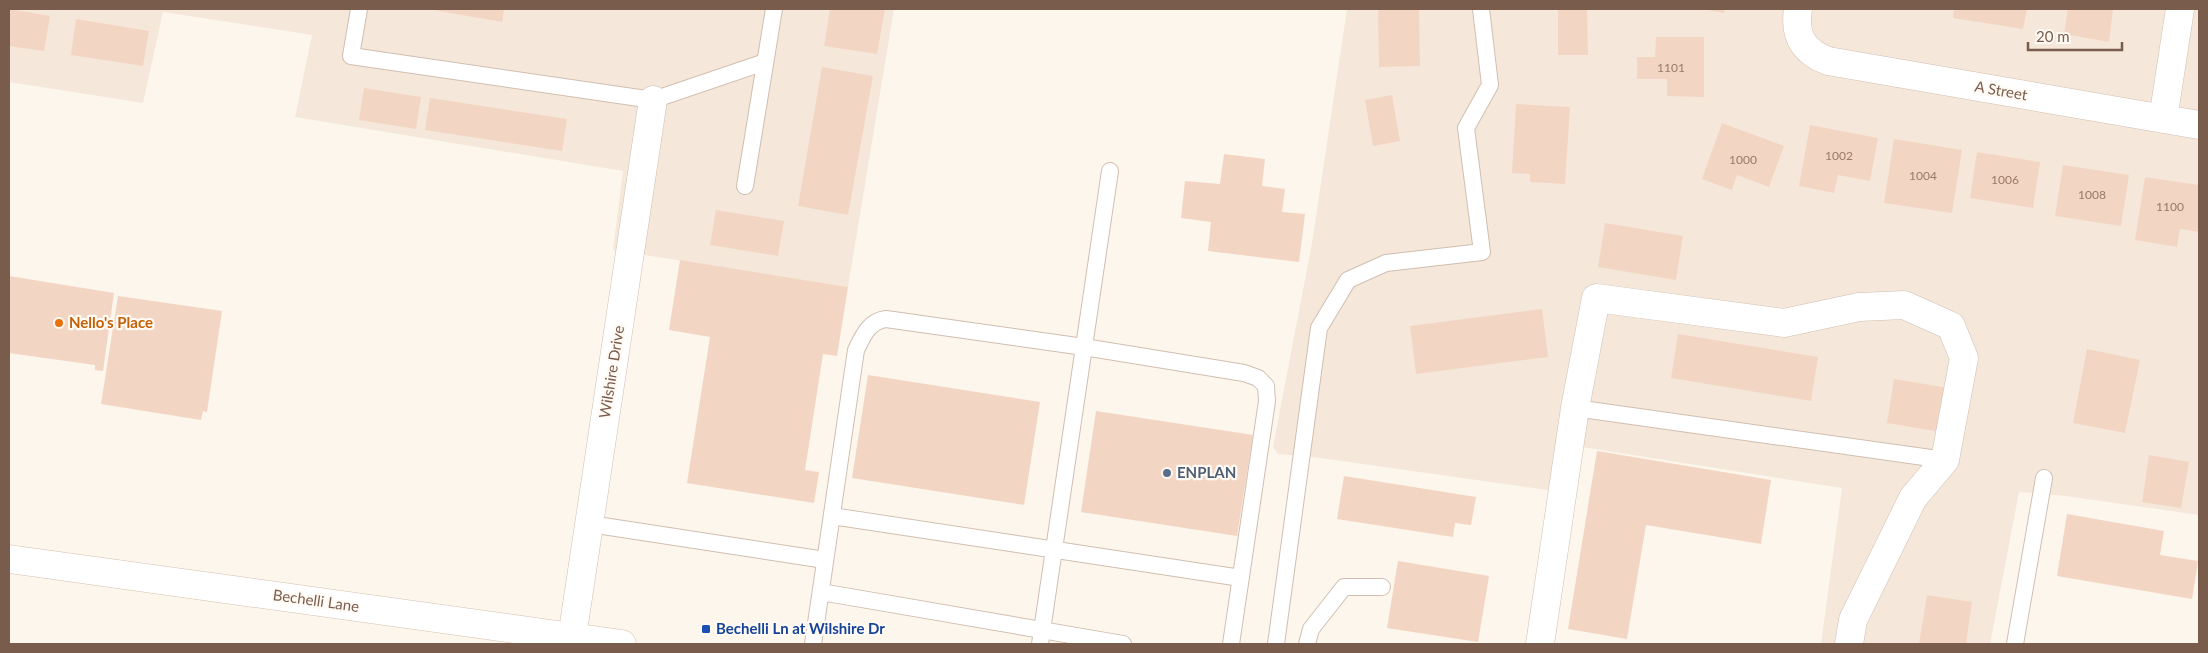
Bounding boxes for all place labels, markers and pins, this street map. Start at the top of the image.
place label: Nello's Place [69,313,153,331]
marker: Nello's Place [53,317,65,329]
place label: ENPLAN [1177,463,1236,481]
marker: ENPLAN [1161,467,1173,479]
place label: Bechelli Ln at Wilshire Dr [716,619,885,637]
marker: Bechelli Ln at Wilshire Dr [700,623,712,635]

